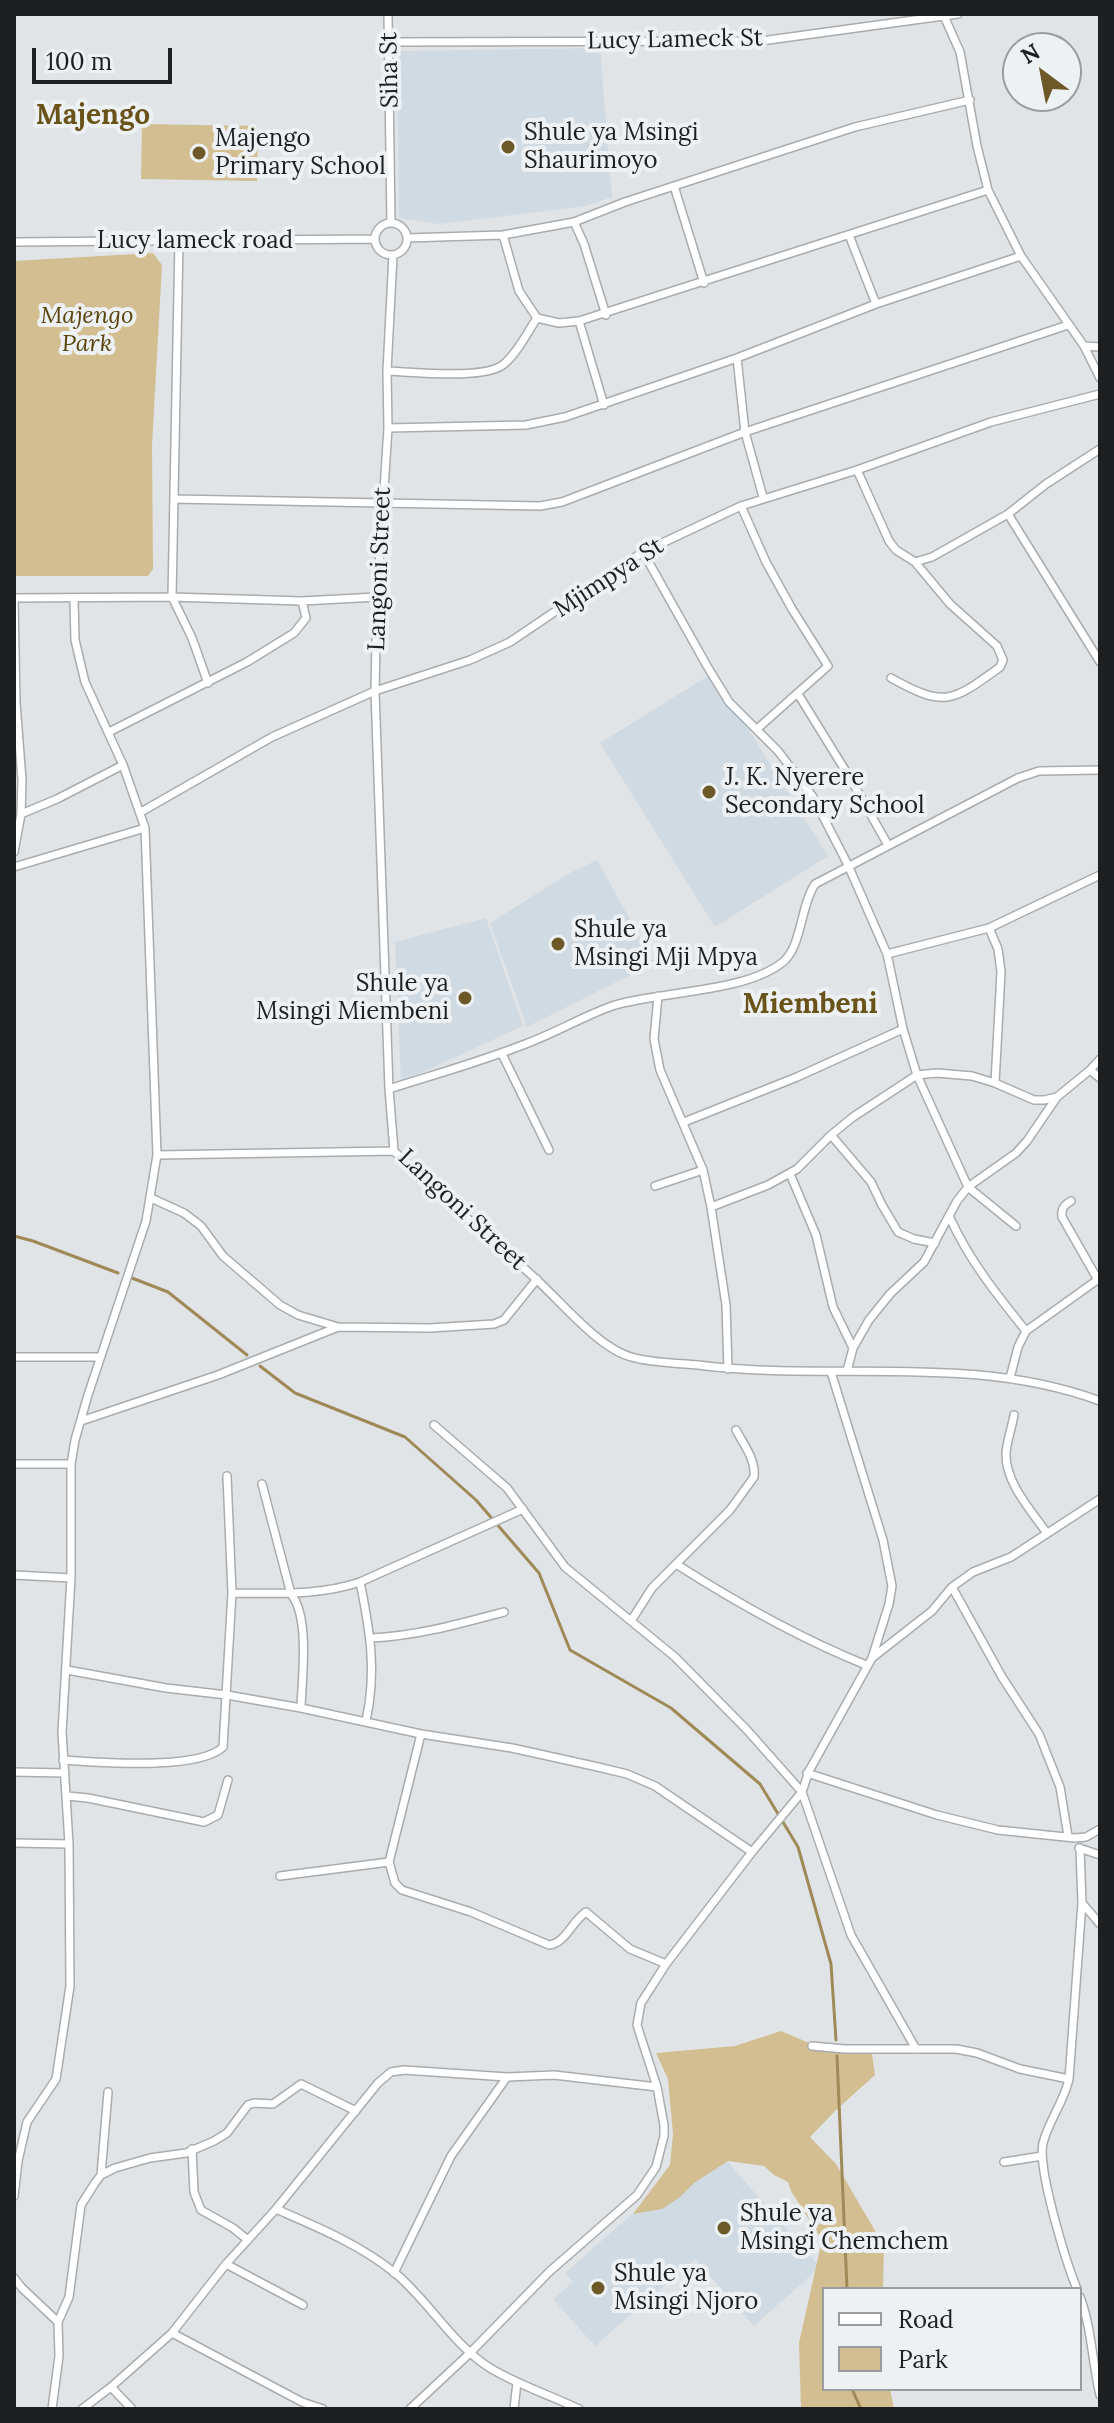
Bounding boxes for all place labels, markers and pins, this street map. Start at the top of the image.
place label: Shule ya Msingi Shaurimoyo [524,119,699,175]
place label: Majengo Primary School [215,125,386,181]
marker: Shule ya Msingi Shaurimoyo [499,138,517,156]
marker: Majengo Primary School [190,144,208,162]
place label: J. K. Nyerere Secondary School [725,764,925,820]
marker: J. K. Nyerere Secondary School [700,783,718,801]
place label: Shule ya Msingi Mji Mpya [574,916,758,972]
marker: Shule ya Msingi Mji Mpya [549,935,567,953]
place label: Shule ya Msingi Miembeni [256,970,449,1026]
marker: Shule ya Msingi Miembeni [456,989,474,1007]
place label: Shule ya Msingi Chemchem [740,2200,949,2256]
marker: Shule ya Msingi Chemchem [715,2219,733,2237]
place label: Shule ya Msingi Njoro [614,2260,758,2316]
marker: Shule ya Msingi Njoro [589,2279,607,2297]

